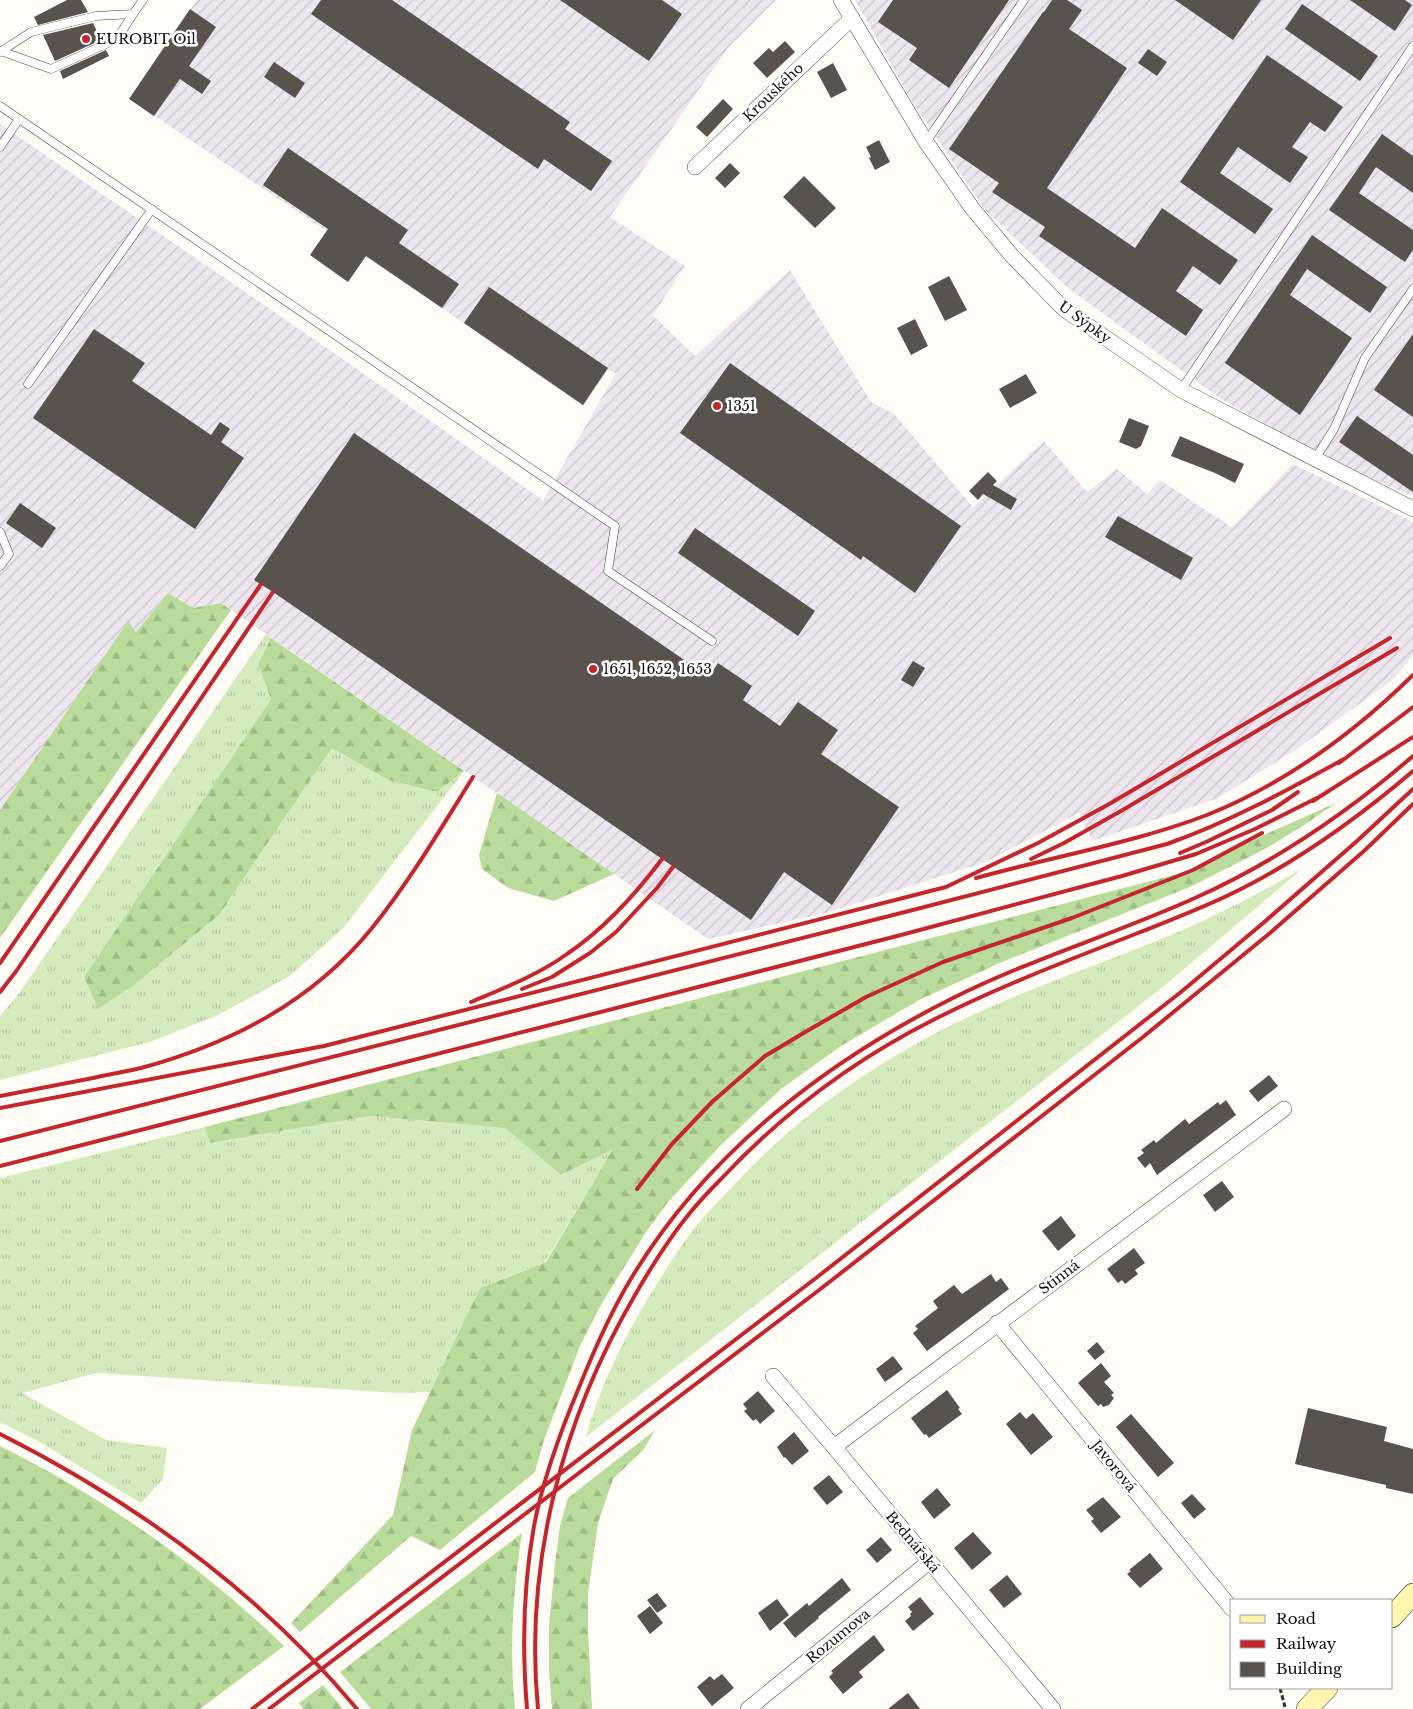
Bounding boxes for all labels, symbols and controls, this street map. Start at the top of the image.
place label: EUROBIT Oil [96,30,196,48]
marker: EUROBIT Oil [80,33,92,45]
street label: Krouského [739,59,807,125]
street label: U Sýpky [1055,297,1115,347]
place label: 1351 [727,397,756,415]
marker: 1351 [711,400,723,412]
place label: 1651, 1652, 1653 [603,660,712,678]
marker: 1651, 1652, 1653 [587,663,599,675]
street label: Stinná [1035,1256,1083,1298]
street label: Javorová [1086,1435,1140,1496]
street label: Bednářská [882,1507,944,1577]
legend [1230,1599,1393,1689]
street label: Rozumova [802,1605,874,1667]
text: Road [1276,1609,1316,1628]
text: Railway [1276,1634,1337,1653]
text: Building [1276,1659,1343,1678]

